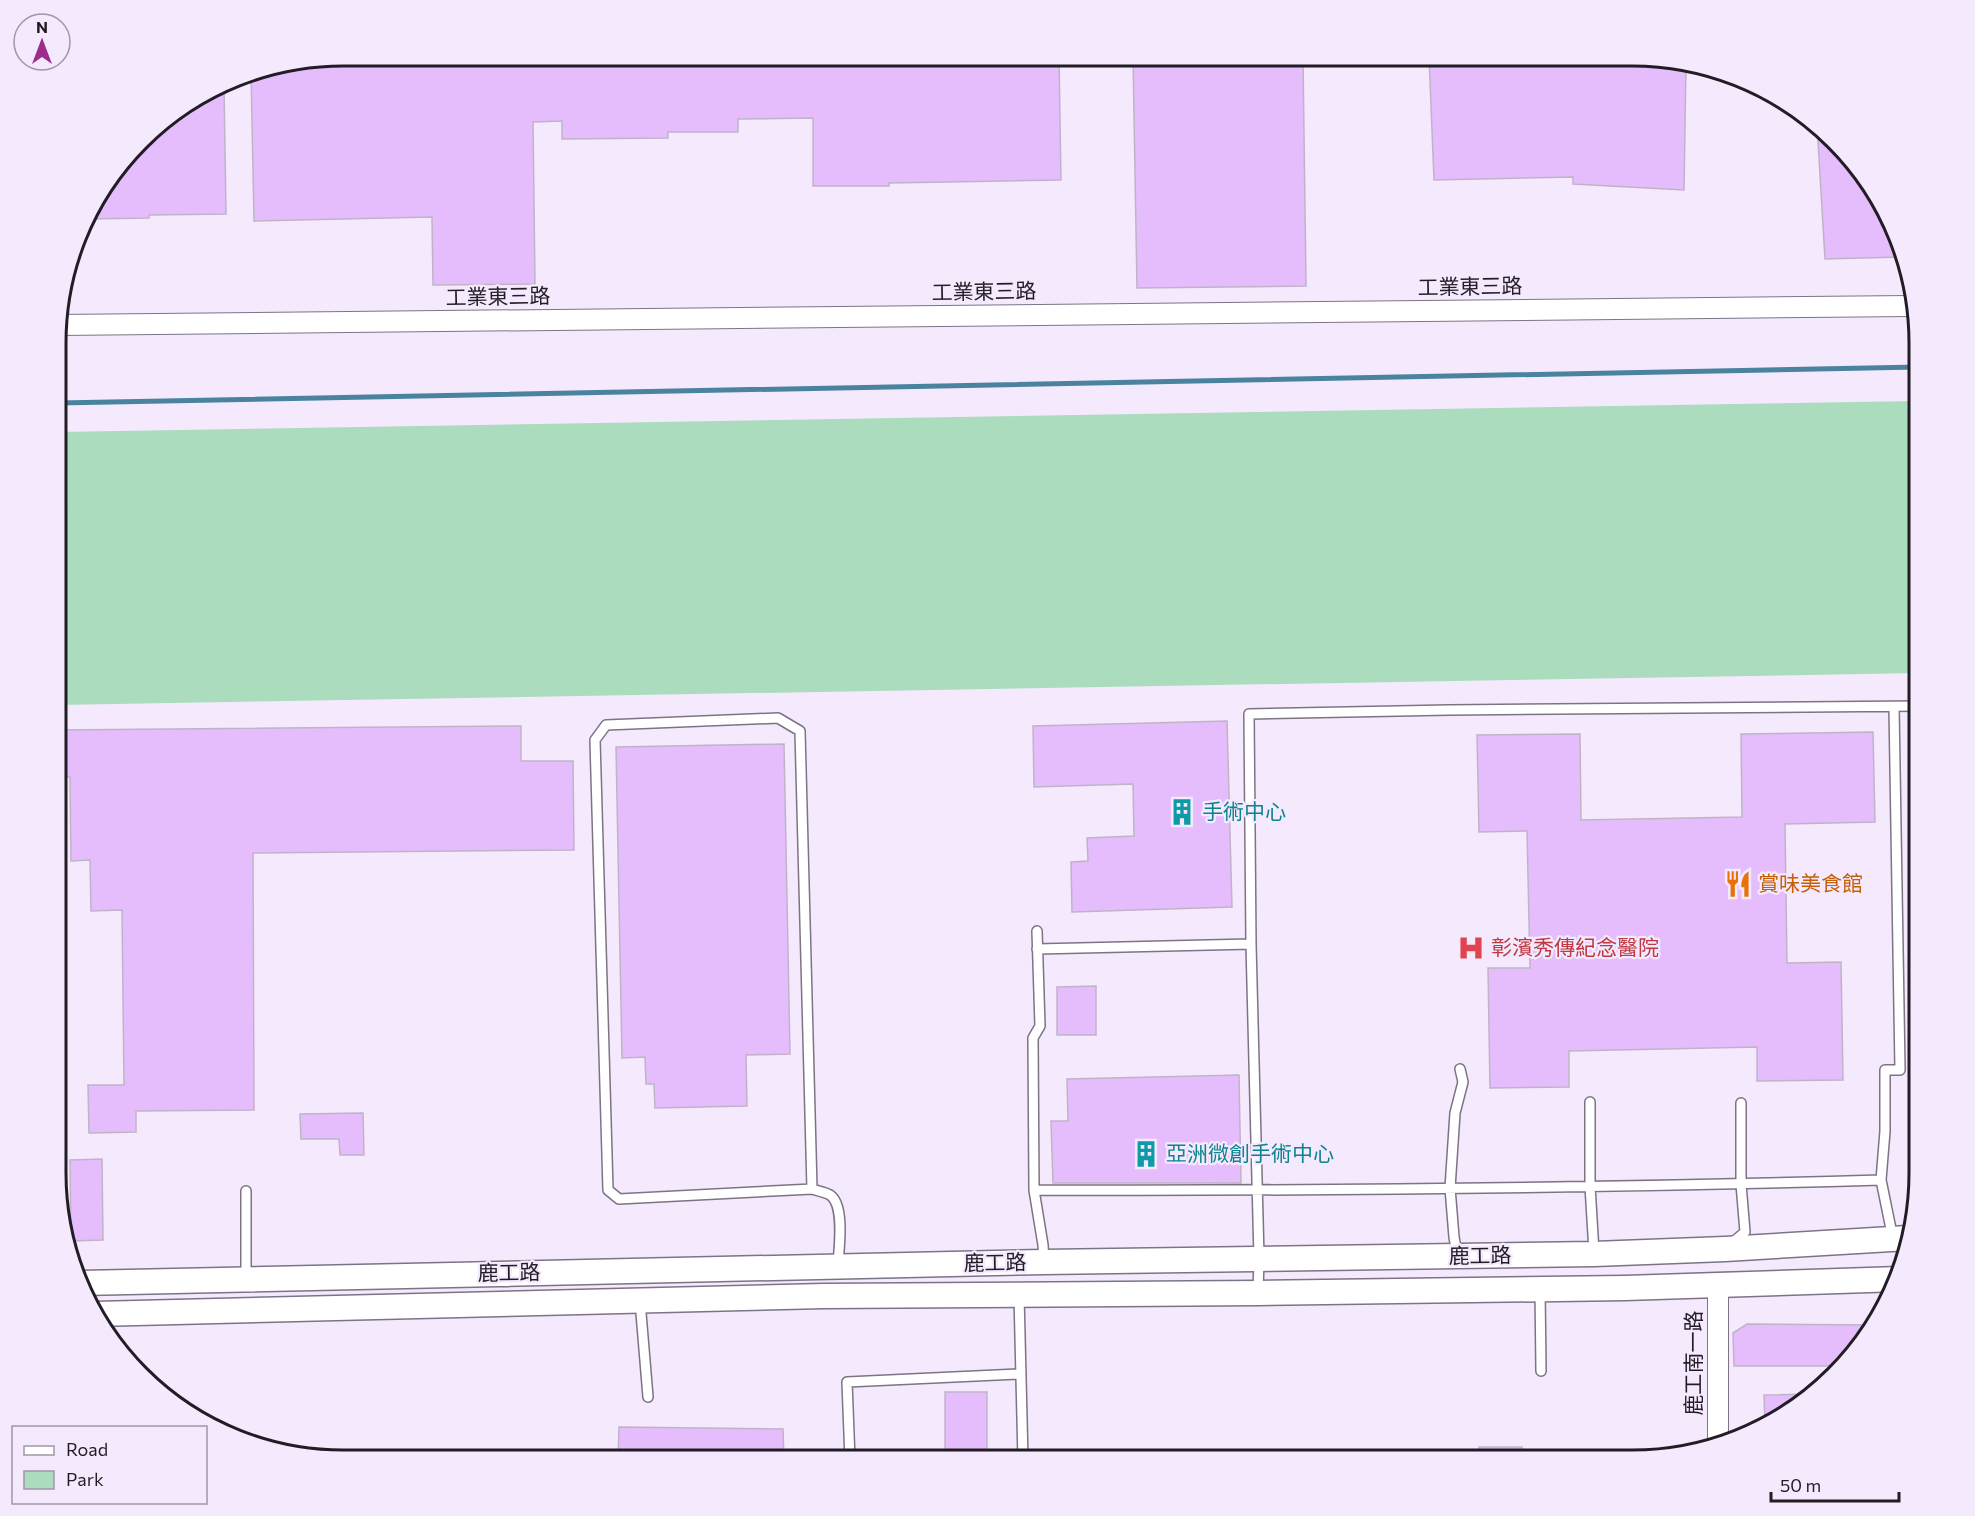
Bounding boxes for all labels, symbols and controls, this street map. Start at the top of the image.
north arrow [12,12,72,72]
text: N [36,17,48,36]
street label: 工業東三路 [1417,272,1523,299]
street label: 工業東三路 [931,277,1037,304]
street label: 工業東三路 [445,282,551,309]
building icon: 手術中心 [1167,797,1197,827]
place label: 手術中心 [1202,798,1286,823]
restaurant icon: 賞味美食館 [1723,869,1753,899]
place label: 賞味美食館 [1758,870,1863,895]
hospital icon: 彰濱秀傳紀念醫院 [1456,933,1486,963]
place label: 彰濱秀傳紀念醫院 [1491,934,1659,959]
building icon: 亞洲微創手術中心 [1131,1139,1161,1169]
place label: 亞洲微創手術中心 [1166,1140,1334,1165]
street label: 鹿工路 [1448,1241,1512,1268]
street label: 鹿工路 [963,1248,1027,1275]
street label: 鹿工路 [477,1258,541,1285]
street label: 鹿工南一路 [1680,1311,1705,1416]
legend [12,1426,207,1504]
text: Road [66,1438,108,1460]
scale bar [1771,1465,1898,1503]
text: Park [66,1468,104,1490]
text: 50 m [1780,1474,1821,1496]

